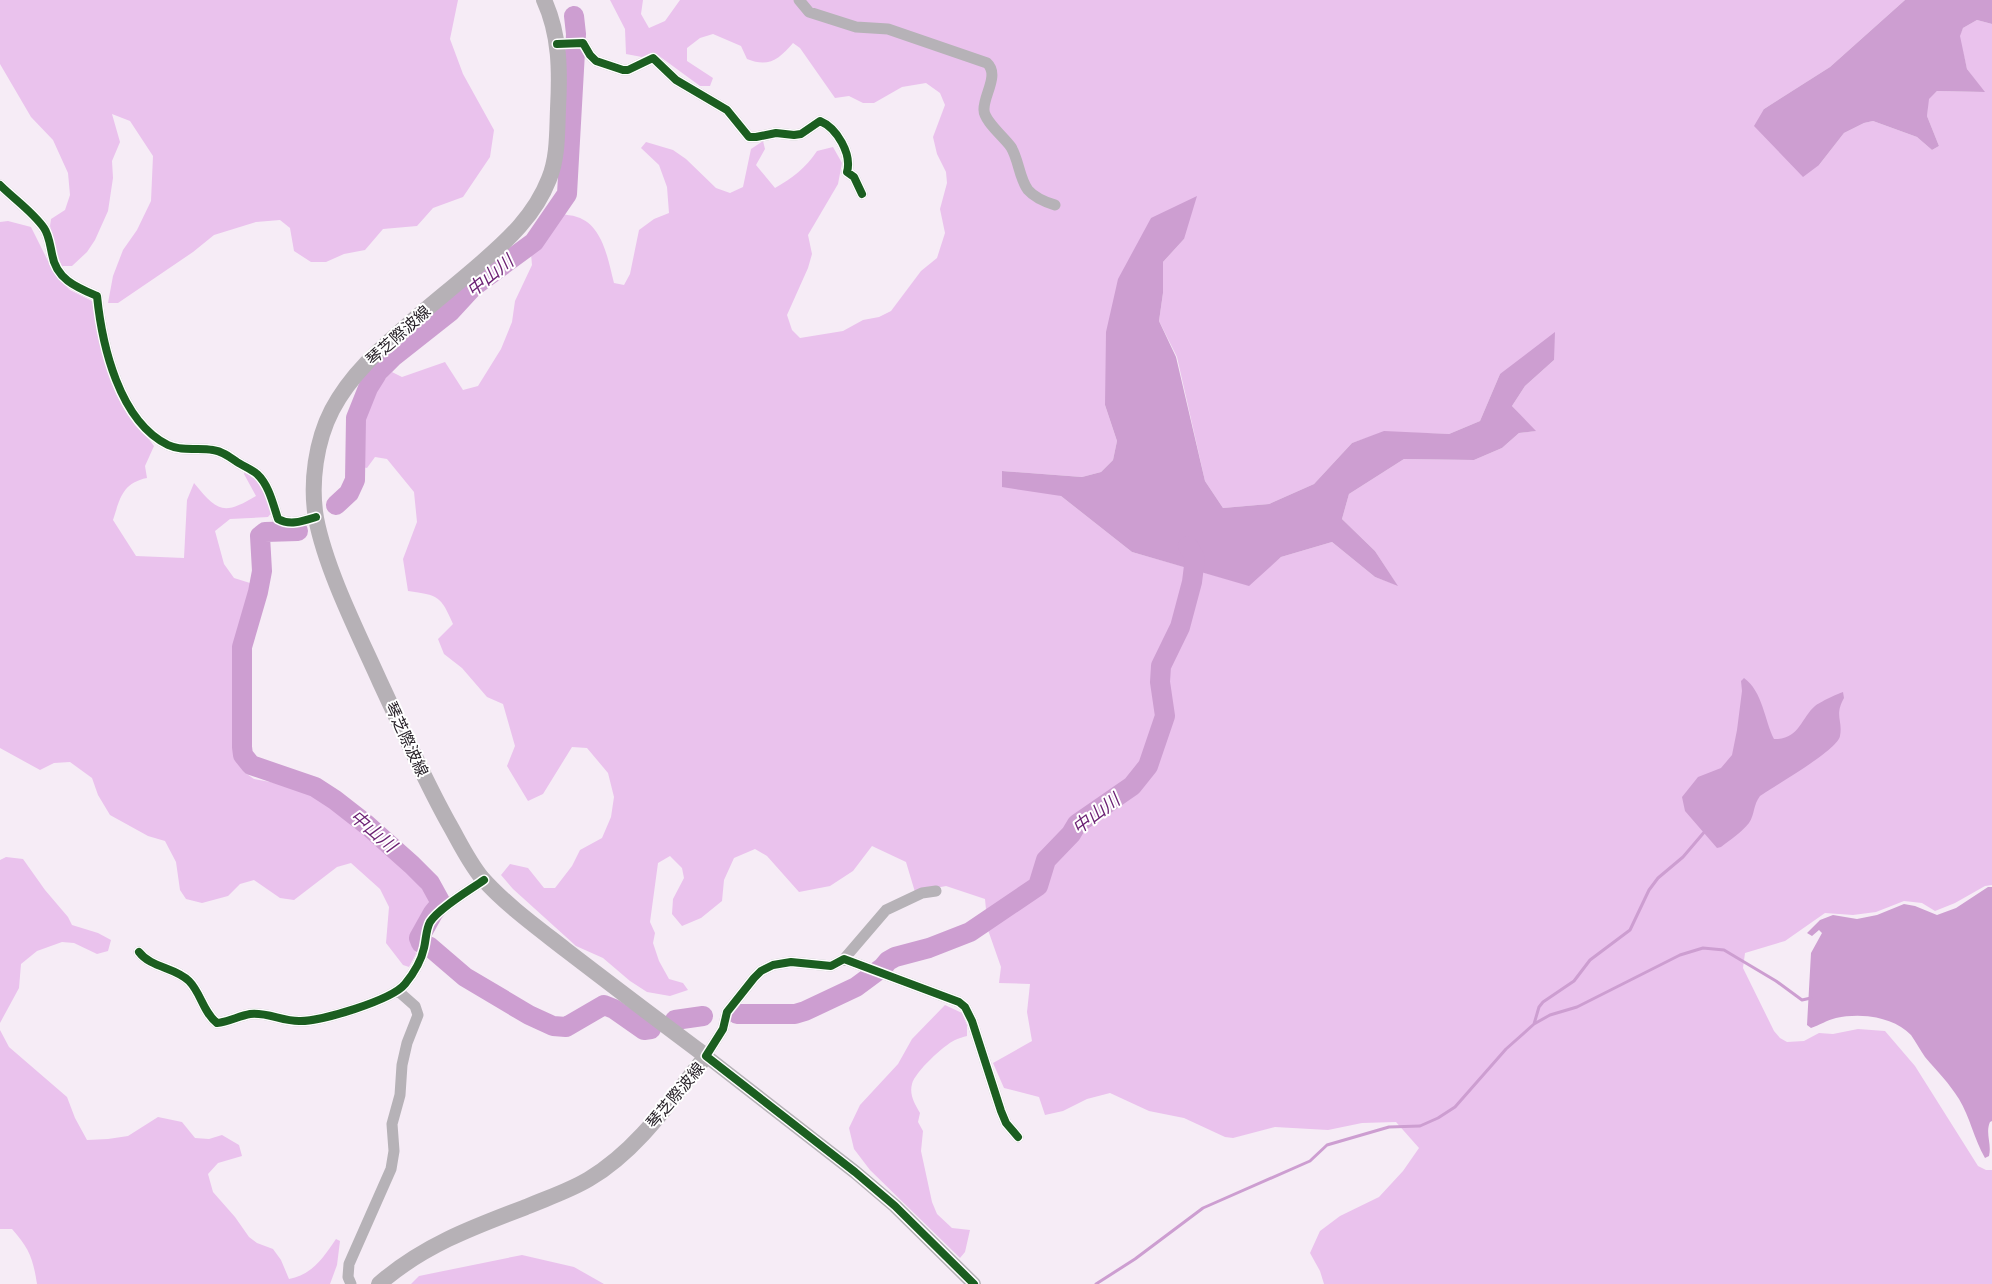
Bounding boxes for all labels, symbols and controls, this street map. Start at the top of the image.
water label: 中山川 [461,248,519,302]
street label: 琴芝際波線 [362,301,434,369]
street label: 琴芝際波線 [381,699,433,779]
water label: 中山川 [1067,787,1126,839]
water label: 中山川 [345,804,403,858]
street label: 琴芝際波線 [642,1058,708,1132]

